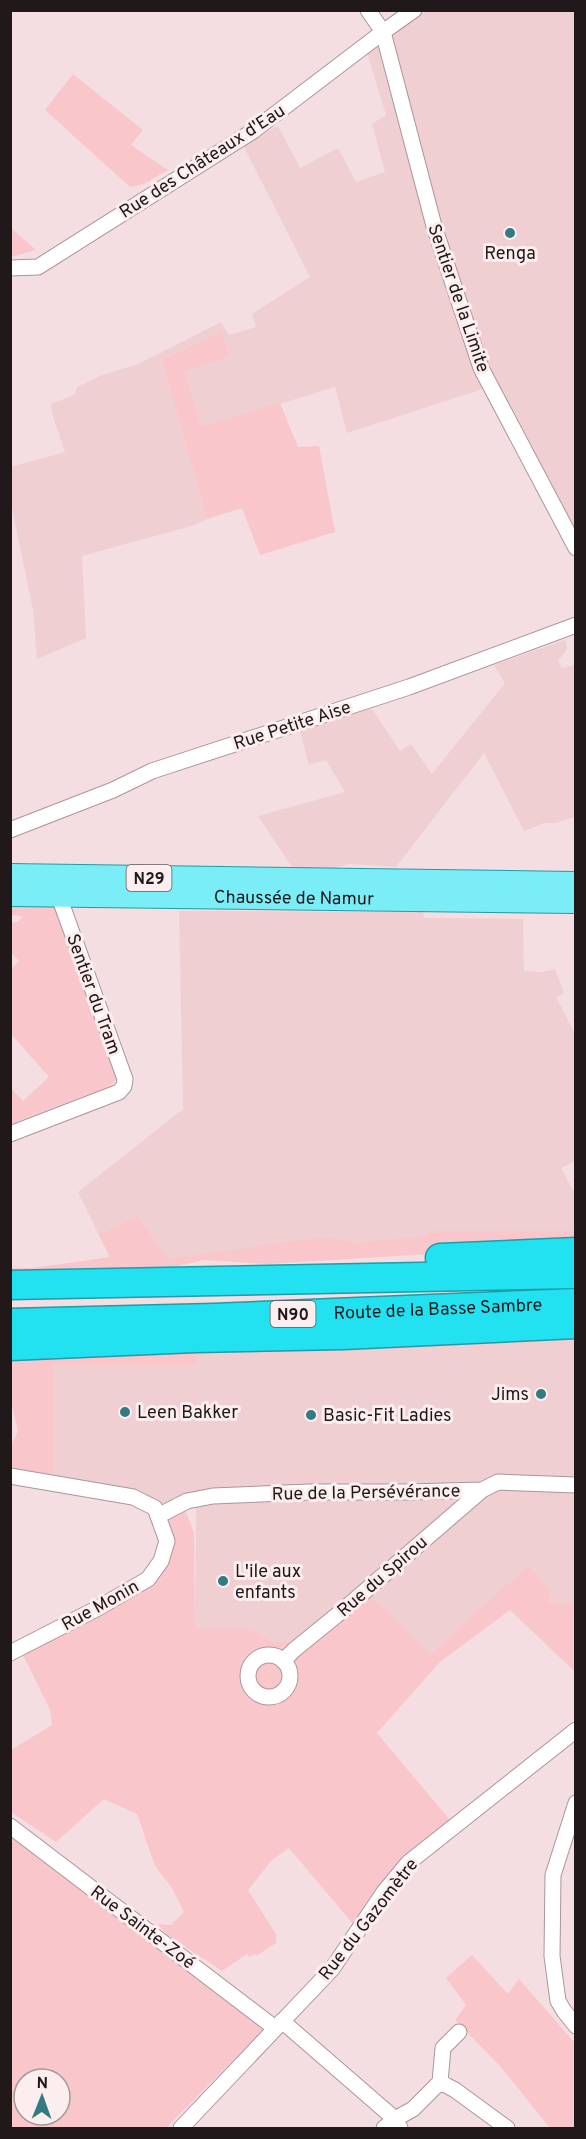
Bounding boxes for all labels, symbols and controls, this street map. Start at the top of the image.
street label: Rue des Châteaux d'Eau [116,100,290,224]
street label: Sentier de la Limite [421,221,494,376]
marker: Renga [503,226,517,240]
place label: Renga [484,243,536,266]
street label: Rue Petite Aise [231,697,354,756]
road number: N29 [126,865,172,891]
street label: Chaussée de Namur [214,887,374,912]
street label: Sentier du Tram [60,931,125,1058]
street label: Route de la Basse Sambre [333,1294,543,1326]
road number: N90 [270,1301,316,1327]
place label: Jims [491,1384,529,1407]
marker: Jims [534,1387,548,1401]
place label: Leen Bakker [137,1402,238,1425]
marker: Leen Bakker [118,1405,132,1419]
place label: Basic-Fit Ladies [323,1405,451,1428]
marker: Basic-Fit Ladies [304,1408,318,1422]
street label: Rue de la Persévérance [272,1480,460,1507]
street label: Rue du Spirou [333,1532,433,1623]
place label: L'ile aux enfants [235,1561,301,1605]
marker: L'ile aux enfants [216,1574,230,1588]
street label: Rue Monin [58,1576,143,1637]
street label: Rue du Gazomètre [314,1854,424,1986]
street label: Rue Sainte-Zoé [85,1881,199,1975]
north arrow [12,2067,72,2127]
text: N [36,2074,48,2094]

